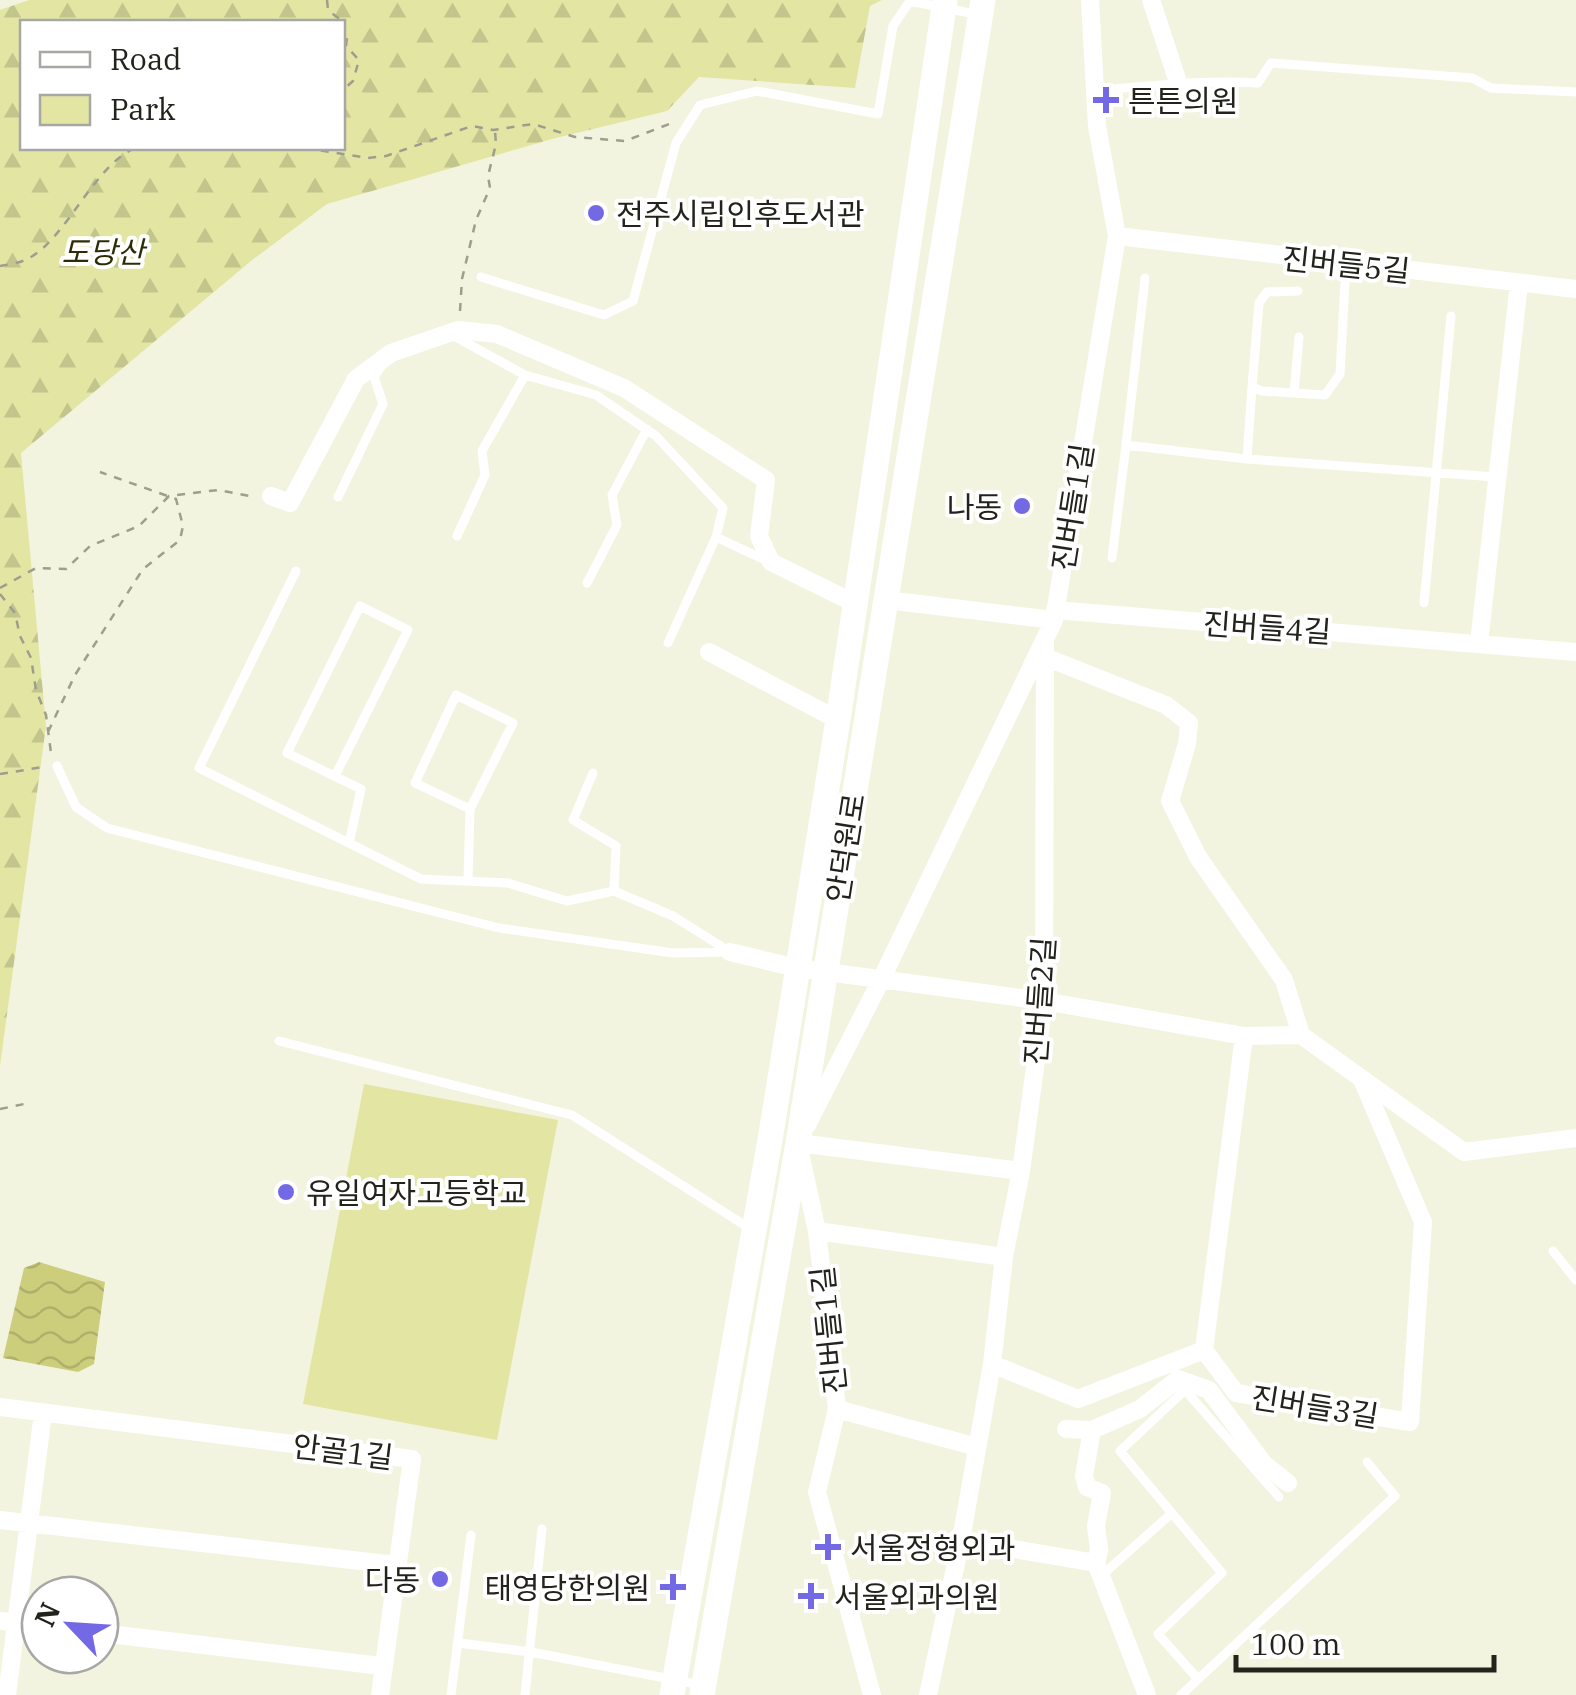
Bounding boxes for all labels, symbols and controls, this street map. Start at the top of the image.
legend [20,20,345,150]
text: Road [110,39,182,78]
place label: 튼튼의원 [1128,81,1238,120]
marker: 튼튼의원 [1093,87,1119,113]
text: Park [110,89,176,128]
place label: 전주시립인후도서관 [616,194,864,233]
marker: 전주시립인후도서관 [585,202,607,224]
park label: 도당산 [62,232,148,271]
street label: 진버들5길 [1280,238,1412,290]
street label: 진버들1길 [1043,441,1101,573]
place label: 나동 [947,487,1002,526]
marker: 나동 [1011,495,1033,517]
street label: 진버들4길 [1202,603,1332,651]
street label: 안덕원로 [817,790,873,906]
street label: 진버들2길 [1015,936,1063,1066]
place label: 유일여자고등학교 [306,1173,527,1212]
marker: 유일여자고등학교 [275,1181,297,1203]
street label: 진버들1길 [802,1264,854,1396]
street label: 진버들3길 [1249,1377,1381,1435]
street label: 안골1길 [291,1426,395,1476]
place label: 서울정형외과 [850,1528,1016,1567]
marker: 서울정형외과 [815,1534,841,1560]
place label: 다동 [365,1560,420,1599]
marker: 다동 [429,1568,451,1590]
place label: 태영당한의원 [484,1568,650,1607]
marker: 태영당한의원 [660,1574,686,1600]
north arrow [20,1575,120,1675]
place label: 서울외과의원 [834,1577,1000,1616]
marker: 서울외과의원 [798,1583,824,1609]
text: N [25,1596,68,1632]
scale bar [1236,1610,1494,1672]
text: 100 m [1251,1624,1341,1663]

